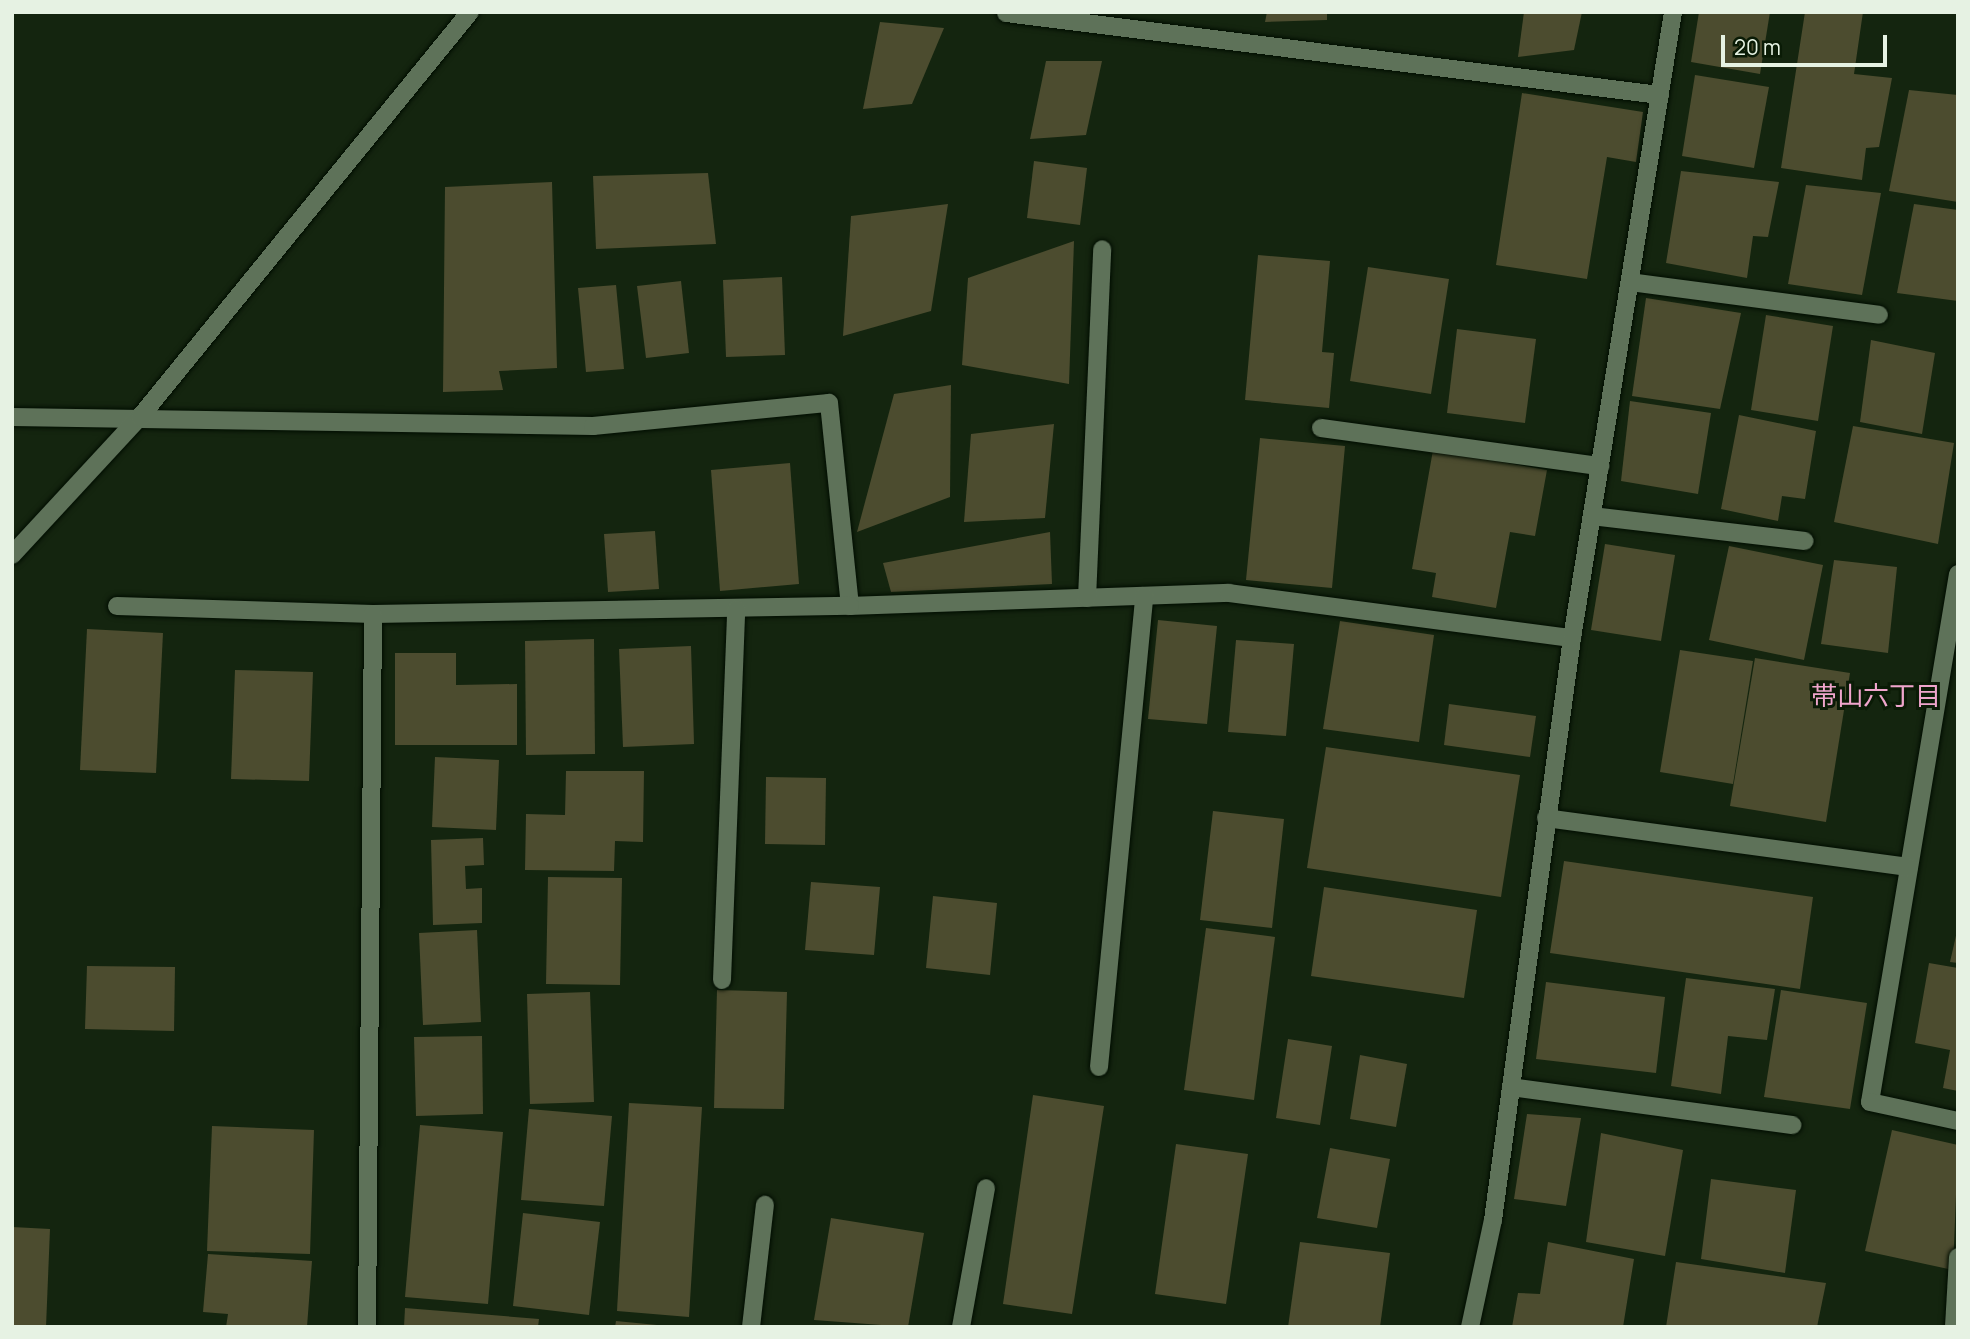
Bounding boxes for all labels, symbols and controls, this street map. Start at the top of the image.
scale bar [1725,21,1891,65]
text: 20 m [1734,33,1781,61]
district label: 帯山六丁目 [1811,680,1941,712]

